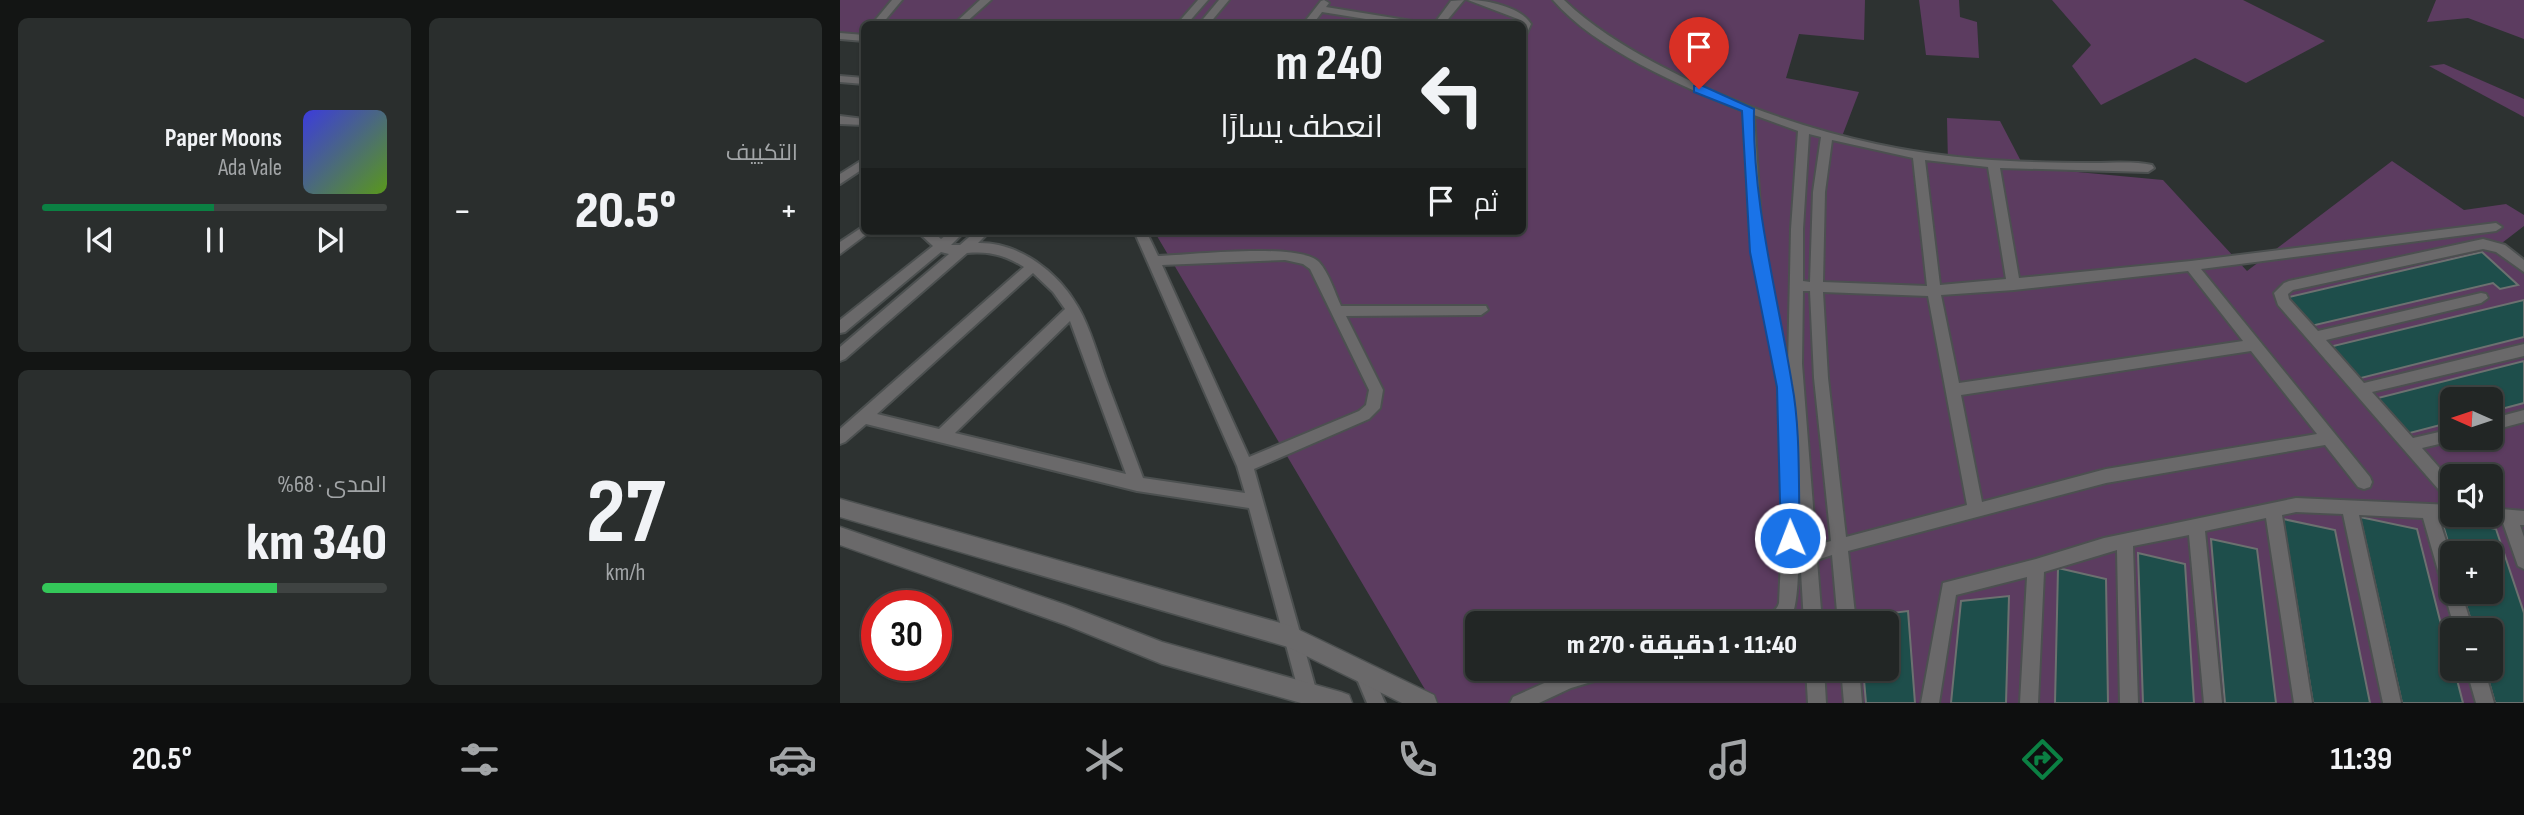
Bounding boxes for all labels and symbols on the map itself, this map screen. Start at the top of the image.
pin [1669,17,1729,89]
north arrow [2440,387,2502,450]
position arrow [1753,501,1827,575]
speed limit sign: 30 [861,590,952,681]

